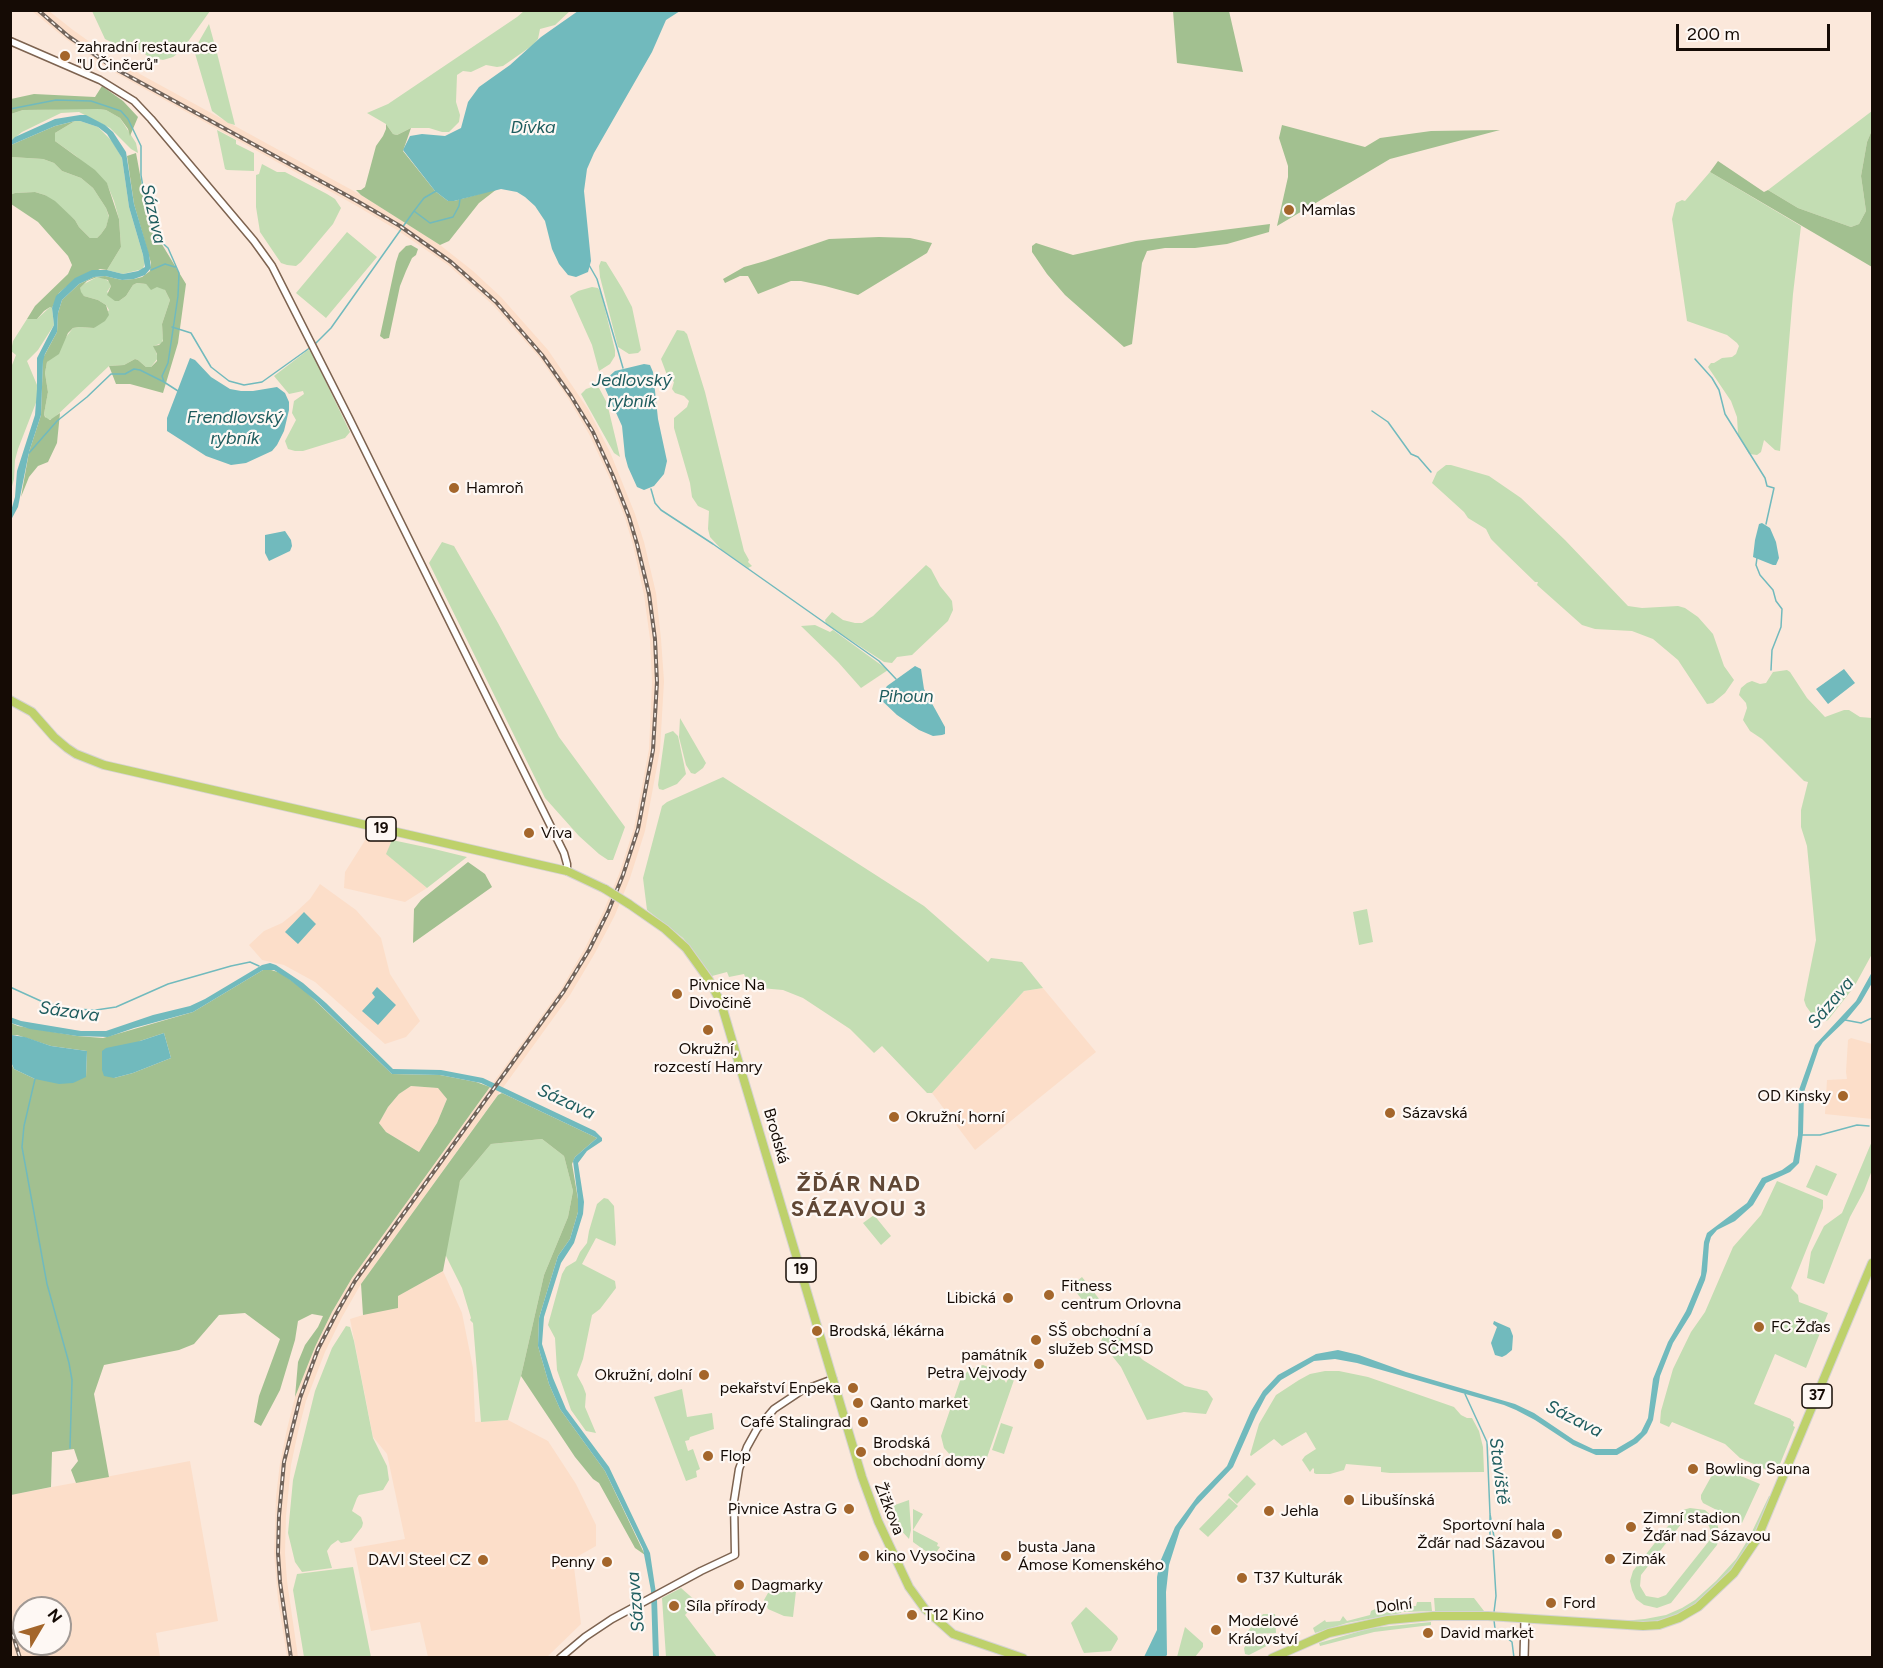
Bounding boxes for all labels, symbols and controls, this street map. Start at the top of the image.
scale bar [1679,12,1834,50]
text: 200 m [1687,23,1740,45]
place label: zahradní restaurace "U Činčerů" [77,37,217,75]
marker: zahradní restaurace "U Činčerů" [58,49,72,63]
water label: Dívka [510,117,556,139]
water label: Sázava [136,182,170,246]
place label: Mamlas [1301,200,1355,220]
marker: Mamlas [1282,203,1296,217]
water label: Jedlovský rybník [592,370,672,412]
water label: Frendlovský rybník [187,407,283,450]
place label: Hamroň [466,478,523,498]
marker: Hamroň [447,481,461,495]
water label: Pihoun [878,686,934,708]
road number: 19 [366,817,396,841]
place label: Viva [541,823,572,843]
marker: Viva [522,826,536,840]
water label: Sázava [1803,973,1859,1033]
place label: Pivnice Na Divočině [689,975,765,1013]
marker: Pivnice Na Divočině [670,987,684,1001]
water label: Sázava [37,997,101,1027]
marker: Okružní, rozcestí Hamry [701,1023,715,1037]
place label: Okružní, rozcestí Hamry [654,1039,762,1077]
water label: Sázava [534,1079,598,1125]
place label: OD Kinsky [1758,1086,1831,1106]
marker: OD Kinsky [1836,1089,1850,1103]
place label: Sázavská [1402,1103,1467,1123]
street label: Brodská [759,1106,793,1166]
marker: Sázavská [1383,1106,1397,1120]
place label: Okružní, horní [906,1107,1005,1127]
marker: Okružní, horní [887,1110,901,1124]
district label: ŽĎÁR NAD SÁZAVOU 3 [791,1172,927,1224]
road number: 19 [786,1258,816,1282]
place label: Fitness centrum Orlovna [1061,1276,1181,1314]
place label: Libická [946,1288,996,1308]
marker: Fitness centrum Orlovna [1042,1288,1056,1302]
marker: Libická [1001,1291,1015,1305]
place label: FC Žďas [1771,1317,1830,1337]
marker: FC Žďas [1752,1320,1766,1334]
place label: Brodská, lékárna [829,1321,944,1341]
place label: SŠ obchodní a služeb SČMSD [1048,1321,1154,1359]
marker: Brodská, lékárna [810,1324,824,1338]
marker: SŠ obchodní a služeb SČMSD [1029,1333,1043,1347]
place label: památník Petra Vejvody [927,1345,1027,1383]
marker: památník Petra Vejvody [1032,1357,1046,1371]
place label: Okružní, dolní [595,1365,692,1385]
marker: Okružní, dolní [697,1368,711,1382]
place label: pekařství Enpeka [720,1378,841,1398]
marker: pekařství Enpeka [846,1381,860,1395]
road number: 37 [1802,1384,1832,1408]
place label: Qanto market [870,1393,968,1413]
marker: Qanto market [851,1396,865,1410]
water label: Sázava [1542,1396,1606,1442]
place label: Café Stalingrad [740,1412,851,1432]
marker: Café Stalingrad [856,1415,870,1429]
place label: Brodská obchodní domy [873,1433,985,1471]
water label: Staviště [1484,1436,1514,1506]
marker: Brodská obchodní domy [854,1445,868,1459]
place label: Flop [720,1446,751,1466]
marker: Flop [701,1449,715,1463]
place label: Bowling Sauna [1705,1459,1810,1479]
marker: Bowling Sauna [1686,1462,1700,1476]
street label: Žižkova [870,1480,908,1538]
place label: Libušínská [1361,1490,1435,1510]
marker: Libušínská [1342,1493,1356,1507]
place label: Pivnice Astra G [728,1499,837,1519]
place label: Jehla [1281,1501,1319,1521]
marker: Pivnice Astra G [842,1502,856,1516]
marker: Jehla [1262,1504,1276,1518]
place label: Zimní stadion Žďár nad Sázavou [1643,1508,1771,1546]
place label: Sportovní hala Žďár nad Sázavou [1417,1515,1545,1553]
marker: Zimní stadion Žďár nad Sázavou [1624,1520,1638,1534]
marker: Sportovní hala Žďár nad Sázavou [1550,1527,1564,1541]
place label: busta Jana Ámose Komenského [1018,1537,1164,1575]
place label: kino Vysočina [876,1546,975,1566]
marker: kino Vysočina [857,1549,871,1563]
marker: busta Jana Ámose Komenského [999,1549,1013,1563]
place label: Zimák [1622,1549,1665,1569]
place label: DAVI Steel CZ [368,1550,471,1570]
place label: Penny [551,1552,595,1572]
marker: Zimák [1603,1552,1617,1566]
marker: DAVI Steel CZ [476,1553,490,1567]
marker: Penny [600,1555,614,1569]
place label: T37 Kulturák [1254,1568,1343,1588]
water label: Sázava [623,1571,649,1633]
marker: T37 Kulturák [1235,1571,1249,1585]
place label: Dagmarky [751,1575,823,1595]
marker: Dagmarky [732,1578,746,1592]
place label: Ford [1563,1593,1596,1613]
street label: Dolní [1375,1594,1413,1618]
north arrow [12,1596,72,1656]
place label: Síla přírody [686,1596,766,1616]
marker: Ford [1544,1596,1558,1610]
marker: Síla přírody [667,1599,681,1613]
text: N [44,1605,66,1627]
place label: T12 Kino [924,1605,984,1625]
marker: T12 Kino [905,1608,919,1622]
place label: Modelové Království [1228,1611,1298,1649]
marker: Modelové Království [1209,1623,1223,1637]
place label: David market [1440,1623,1534,1643]
marker: David market [1421,1626,1435,1640]

